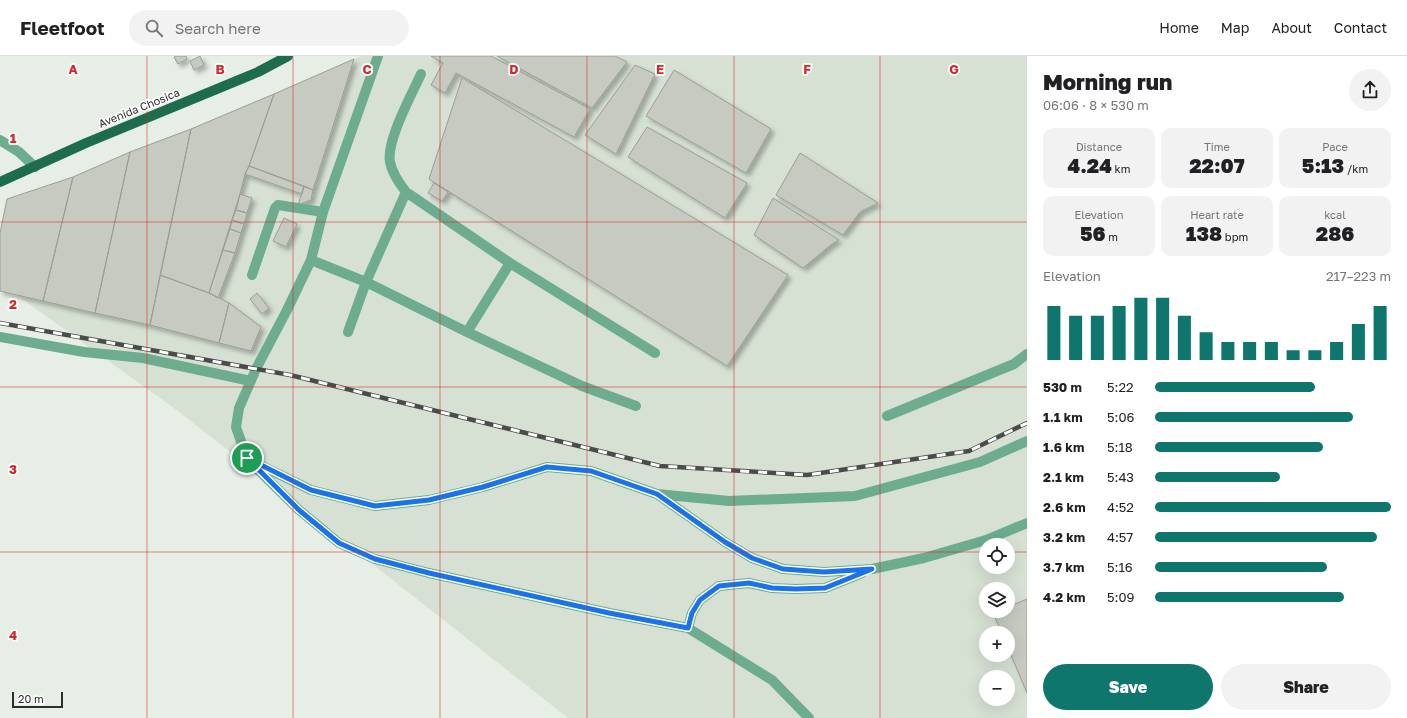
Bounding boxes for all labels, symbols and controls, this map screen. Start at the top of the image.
search box [129,10,409,46]
text: Fleetfoot [20,16,105,39]
icon: search [143,17,165,39]
text: Search here [175,19,261,37]
text: Home [1159,19,1199,36]
text: Map [1221,19,1249,36]
text: About [1271,19,1312,36]
text: Contact [1334,19,1387,36]
text: A [68,61,78,77]
text: B [215,61,225,77]
text: C [362,61,372,77]
text: D [509,61,519,77]
text: E [656,61,664,77]
text: F [803,61,811,77]
text: G [949,61,959,77]
text: Morning run [1043,68,1172,95]
button: share [1349,69,1391,111]
street label: Avenida Chosica [96,85,181,130]
text: 06:06 · 8 × 530 m [1043,97,1149,113]
text: 1 [10,130,17,146]
text: Distance [1076,140,1122,153]
text: Time [1204,140,1230,153]
text: Pace [1322,140,1348,153]
text: 4.24 [1067,153,1112,177]
text: 22:07 [1189,153,1245,177]
text: 5:13 [1302,153,1344,177]
text: km [1112,162,1131,175]
text: /km [1344,162,1368,175]
text: Elevation [1075,208,1123,221]
text: Heart rate [1190,208,1244,221]
text: kcal [1324,208,1346,221]
text: 56 [1080,221,1106,245]
text: 138 [1186,221,1222,245]
text: 286 [1316,221,1354,245]
text: m [1106,230,1118,243]
text: bpm [1222,230,1248,243]
text: Elevation [1043,268,1101,284]
text: 217–223 m [1326,268,1391,284]
text: 2 [9,296,17,312]
text: 530 m [1043,379,1082,395]
text: 5:22 [1107,379,1134,395]
text: 1.1 km [1043,409,1083,425]
text: 5:06 [1107,409,1134,425]
text: 1.6 km [1043,439,1084,455]
text: 5:18 [1107,439,1133,455]
pin [230,441,264,475]
icon: arrive [236,447,258,469]
text: 3 [9,461,17,477]
text: 2.1 km [1043,469,1084,485]
text: 5:43 [1107,469,1134,485]
text: 2.6 km [1043,499,1086,515]
text: 4:52 [1107,499,1134,515]
text: 3.2 km [1043,529,1085,545]
text: 4:57 [1107,529,1133,545]
map controls [979,538,1015,706]
button: locate [979,538,1015,574]
text: 3.7 km [1043,559,1084,575]
text: 5:16 [1107,559,1133,575]
button: layers [979,582,1015,618]
text: 4.2 km [1043,589,1085,605]
text: 5:09 [1107,589,1134,605]
button: + [979,626,1015,662]
text: 4 [9,627,17,643]
button: Save [1043,664,1213,710]
button: Share [1221,664,1391,710]
button: − [979,670,1015,706]
scale bar [12,690,63,709]
text: 20 m [18,692,44,705]

